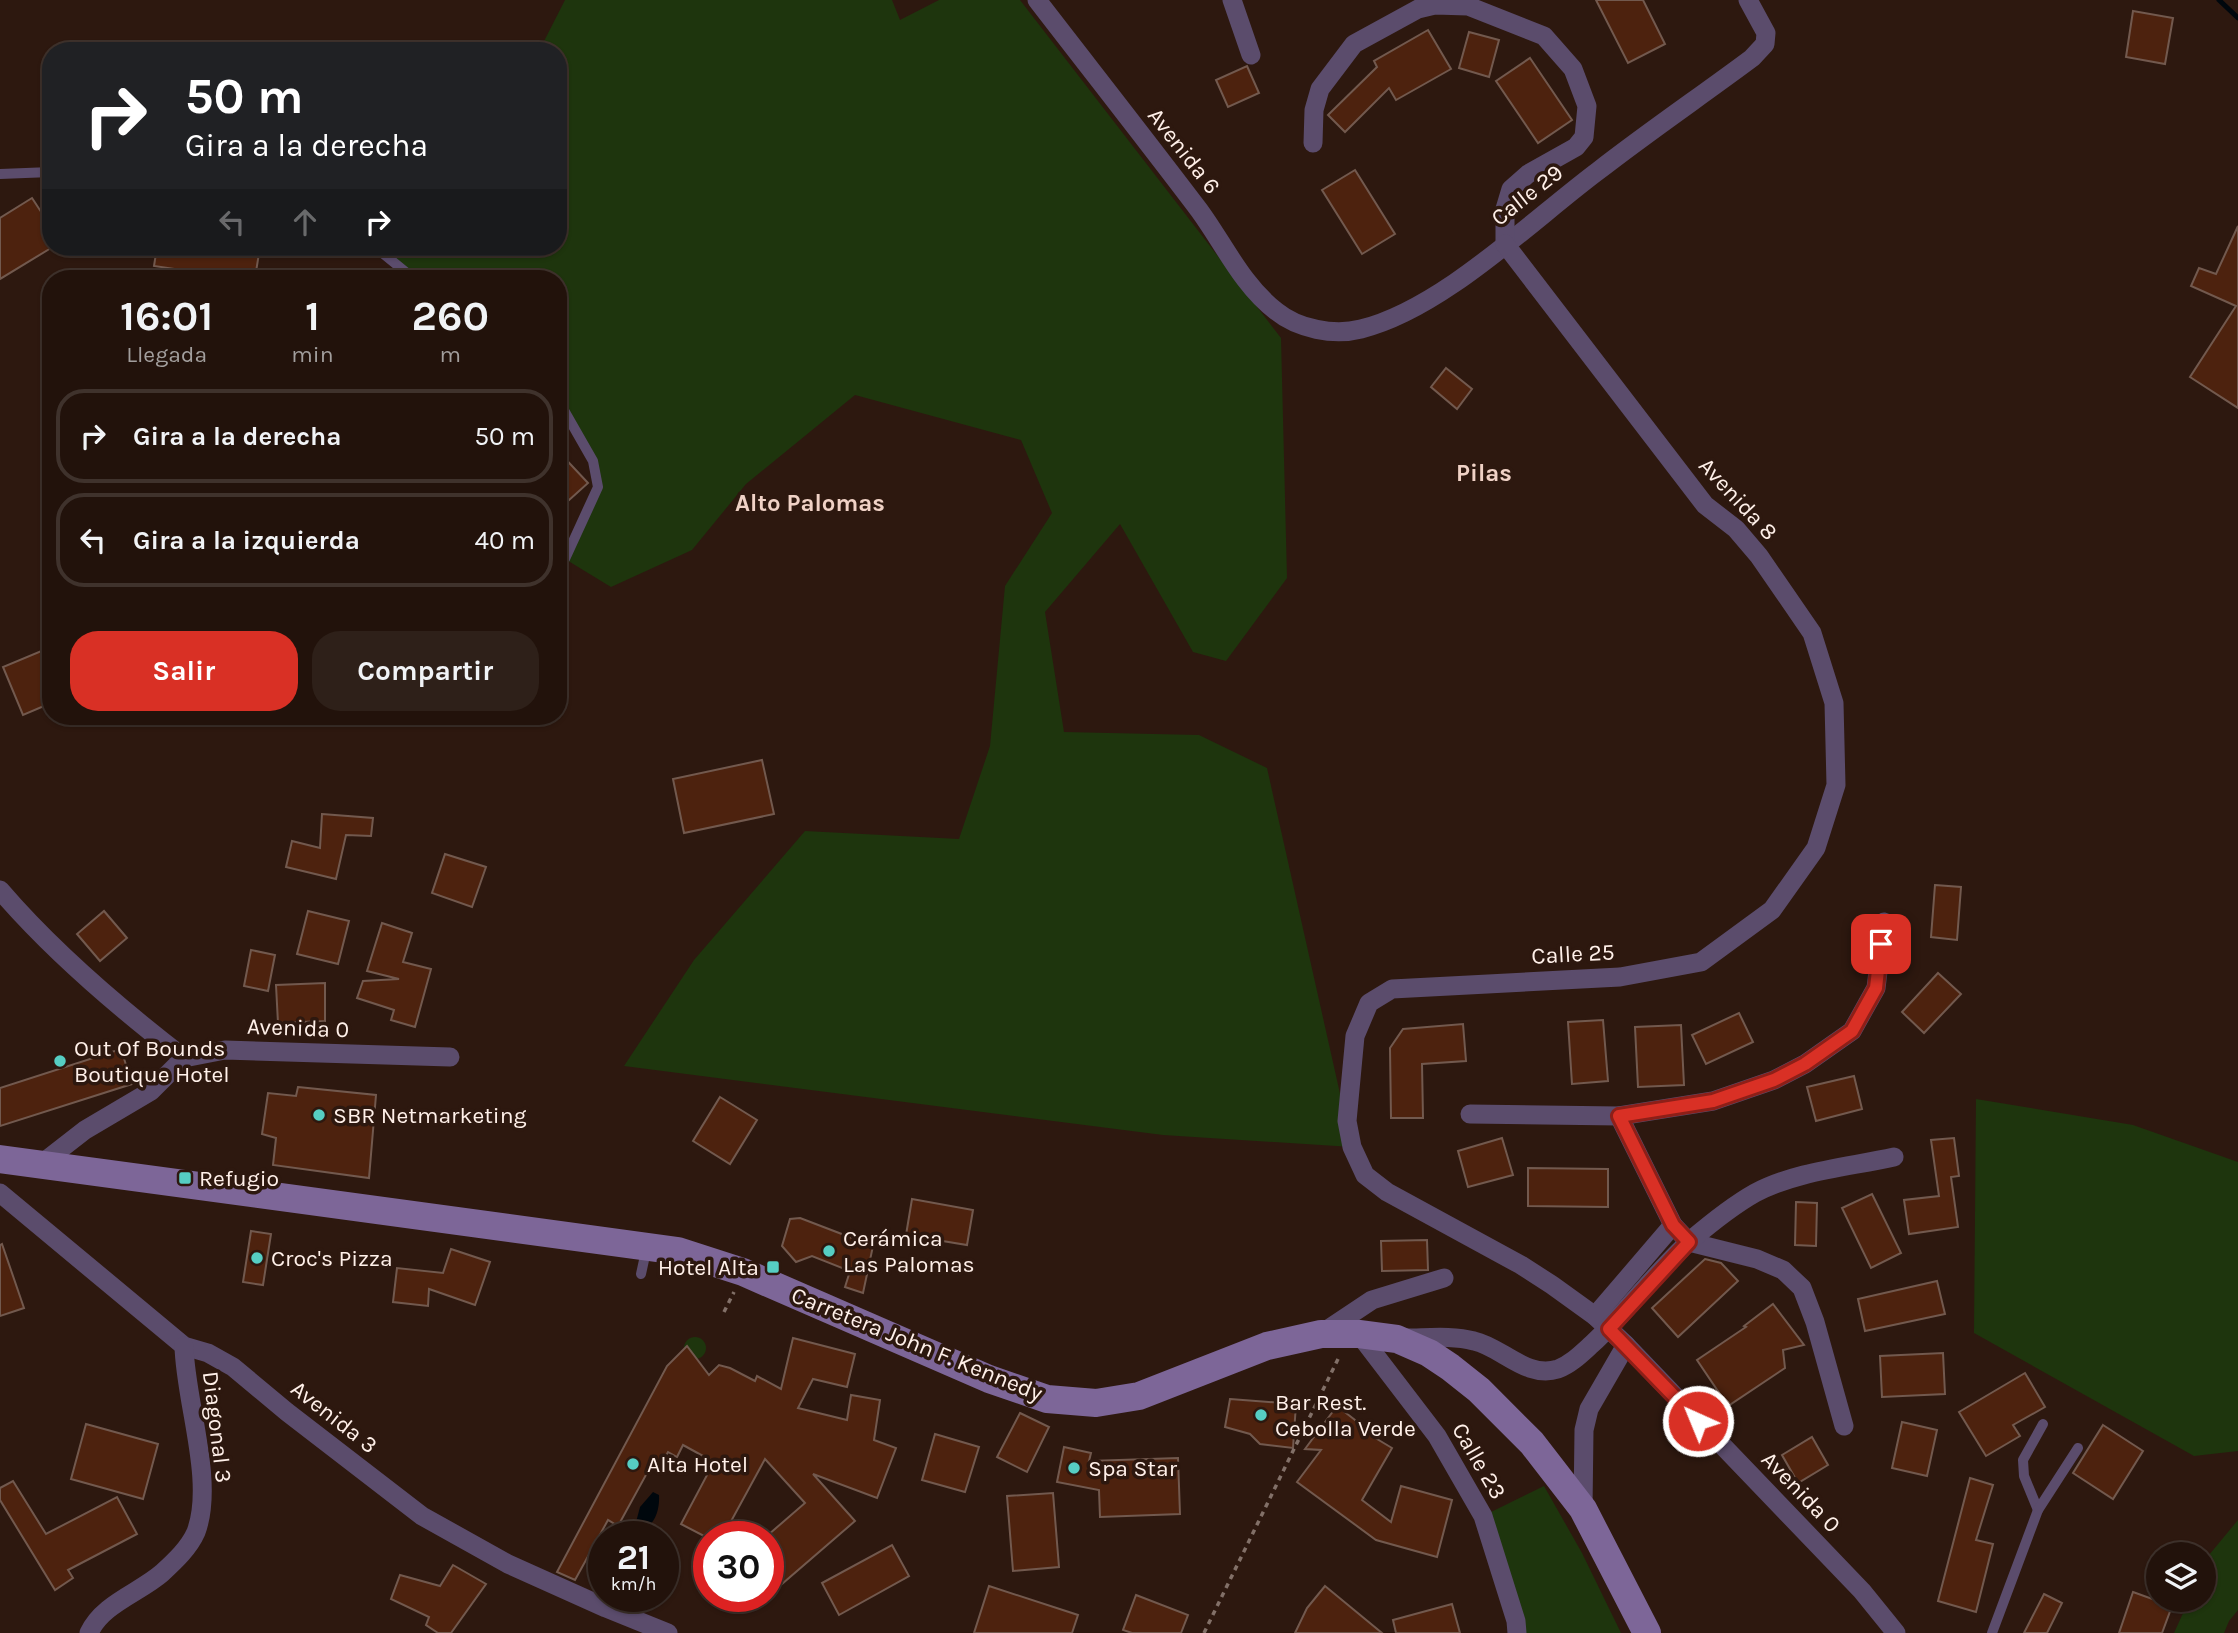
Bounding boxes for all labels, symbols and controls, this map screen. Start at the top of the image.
text: 50 m [185,68,303,125]
icon: right [70,70,161,161]
street label: Avenida 6 [1142,103,1226,199]
text: Gira a la derecha [185,127,428,164]
street label: Calle 29 [1486,159,1568,231]
icon: left [213,203,251,241]
icon: ahead [286,203,324,241]
icon: right [359,203,397,241]
text: 16:01 [120,291,213,341]
text: 1 [305,291,320,341]
text: 260 [412,291,489,341]
text: Llegada [126,341,207,368]
text: min [291,341,334,368]
text: m [440,341,461,368]
icon: right [74,417,112,455]
text: Gira a la derecha [133,421,342,452]
text: 50 m [474,421,535,452]
street label: Avenida 8 [1693,452,1783,546]
district label: Pilas [1456,459,1512,487]
district label: Alto Palomas [735,489,885,517]
icon: left [74,521,112,559]
text: Gira a la izquierda [133,525,360,556]
text: 40 m [475,525,535,556]
button: Salir [70,631,298,711]
button: Compartir [312,631,539,711]
pin [1851,914,1911,974]
icon: arrive [1862,925,1900,963]
street label: Calle 25 [1531,938,1615,970]
street label: Avenida 0 [246,1013,350,1043]
place label: Out Of Bounds Boutique Hotel [74,1035,230,1088]
marker: Out Of Bounds Boutique Hotel [52,1053,68,1069]
place label: SBR Netmarketing [333,1102,527,1129]
marker: SBR Netmarketing [311,1107,327,1123]
place label: Refugio [199,1165,279,1192]
marker: Refugio [177,1170,193,1186]
place label: Cerámica Las Palomas [843,1225,975,1278]
marker: Cerámica Las Palomas [821,1243,837,1259]
place label: Croc's Pizza [271,1245,393,1272]
marker: Croc's Pizza [249,1250,265,1266]
place label: Hotel Alta [658,1254,759,1281]
marker: Hotel Alta [765,1259,781,1275]
street label: Carretera John F. Kennedy [787,1281,1047,1407]
street label: Diagonal 3 [197,1370,237,1484]
street label: Avenida 3 [285,1375,383,1459]
position arrow [1661,1384,1735,1458]
place label: Bar Rest. Cebolla Verde [1275,1389,1416,1442]
marker: Bar Rest. Cebolla Verde [1253,1407,1269,1423]
street label: Calle 23 [1446,1418,1512,1504]
street label: Avenida 0 [1756,1446,1846,1538]
place label: Alta Hotel [647,1451,748,1478]
place label: Spa Star [1088,1455,1178,1482]
marker: Alta Hotel [625,1456,641,1472]
marker: Spa Star [1066,1460,1082,1476]
speed limit sign: 30 [693,1521,784,1612]
text: 21 [617,1537,650,1578]
map controls [2146,1542,2216,1612]
button: layers [2146,1542,2216,1612]
text: km/h [611,1573,656,1595]

